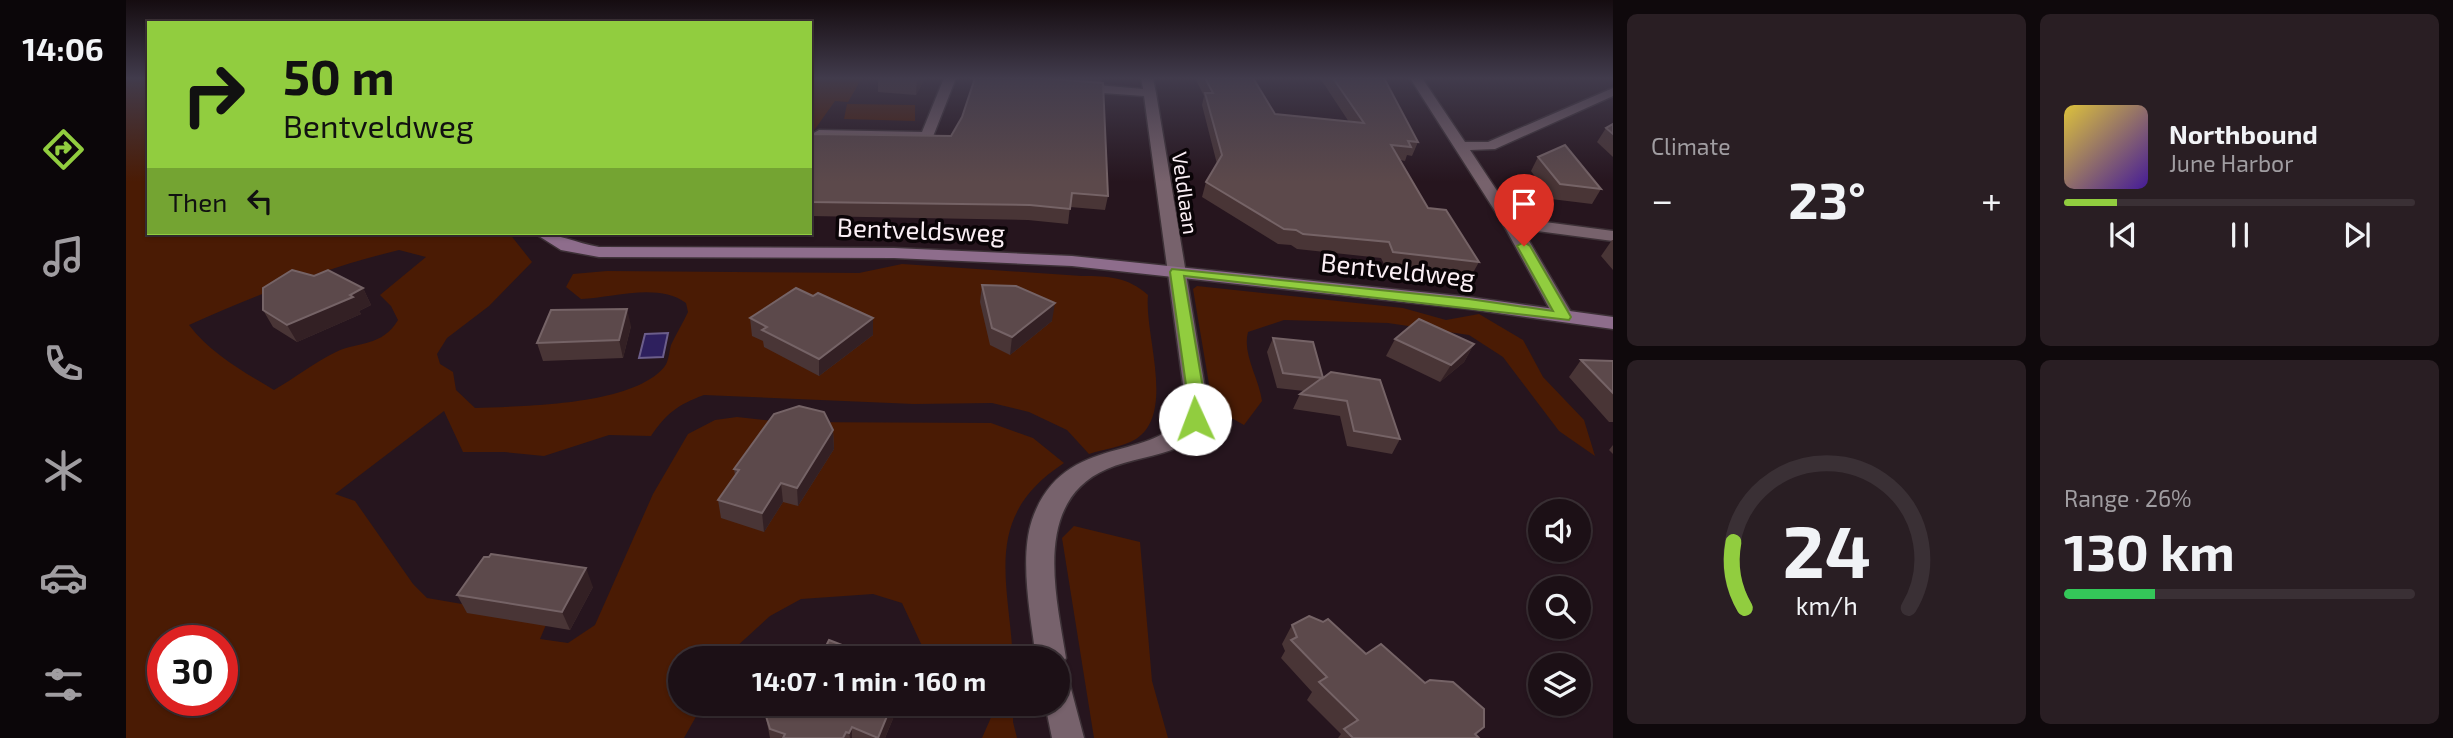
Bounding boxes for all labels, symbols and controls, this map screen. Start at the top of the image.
text: 14:06 [22,29,104,67]
text: 50 m [283,46,395,105]
icon: right [168,49,259,140]
text: Bentveldweg [283,106,474,144]
text: Northbound [2169,118,2318,149]
icon: directions [39,125,88,174]
text: Climate [1651,132,1731,160]
text: June Harbor [2169,149,2293,177]
street label: Veldlaan [1168,150,1204,236]
text: 23° [1788,167,1866,229]
pin [1494,174,1554,246]
text: − [1651,176,1673,222]
text: + [1981,176,2002,222]
icon: left [241,182,279,220]
icon: arrive [1505,185,1543,223]
text: Then [168,186,227,217]
street label: Bentveldsweg [836,211,1006,247]
icon: previous [2104,216,2142,254]
icon: pause [2221,216,2259,254]
icon: next [2338,216,2376,254]
icon: music [39,232,88,281]
street label: Bentveldweg [1319,245,1477,293]
icon: phone [39,339,88,388]
position arrow [1158,382,1232,456]
icon: climate [39,446,88,495]
text: Range · 26% [2064,484,2192,512]
map controls [1528,499,1591,716]
button: sound [1528,499,1591,562]
text: 24 [1782,505,1871,593]
text: 130 km [2064,519,2235,581]
icon: car [39,553,88,602]
button: search [1528,576,1591,639]
text: km/h [1795,590,1858,620]
speed limit sign: 30 [147,625,238,716]
button: layers [1528,653,1591,716]
icon: filters [39,660,88,709]
text: 14:07 · 1 min · 160 m [752,665,986,696]

